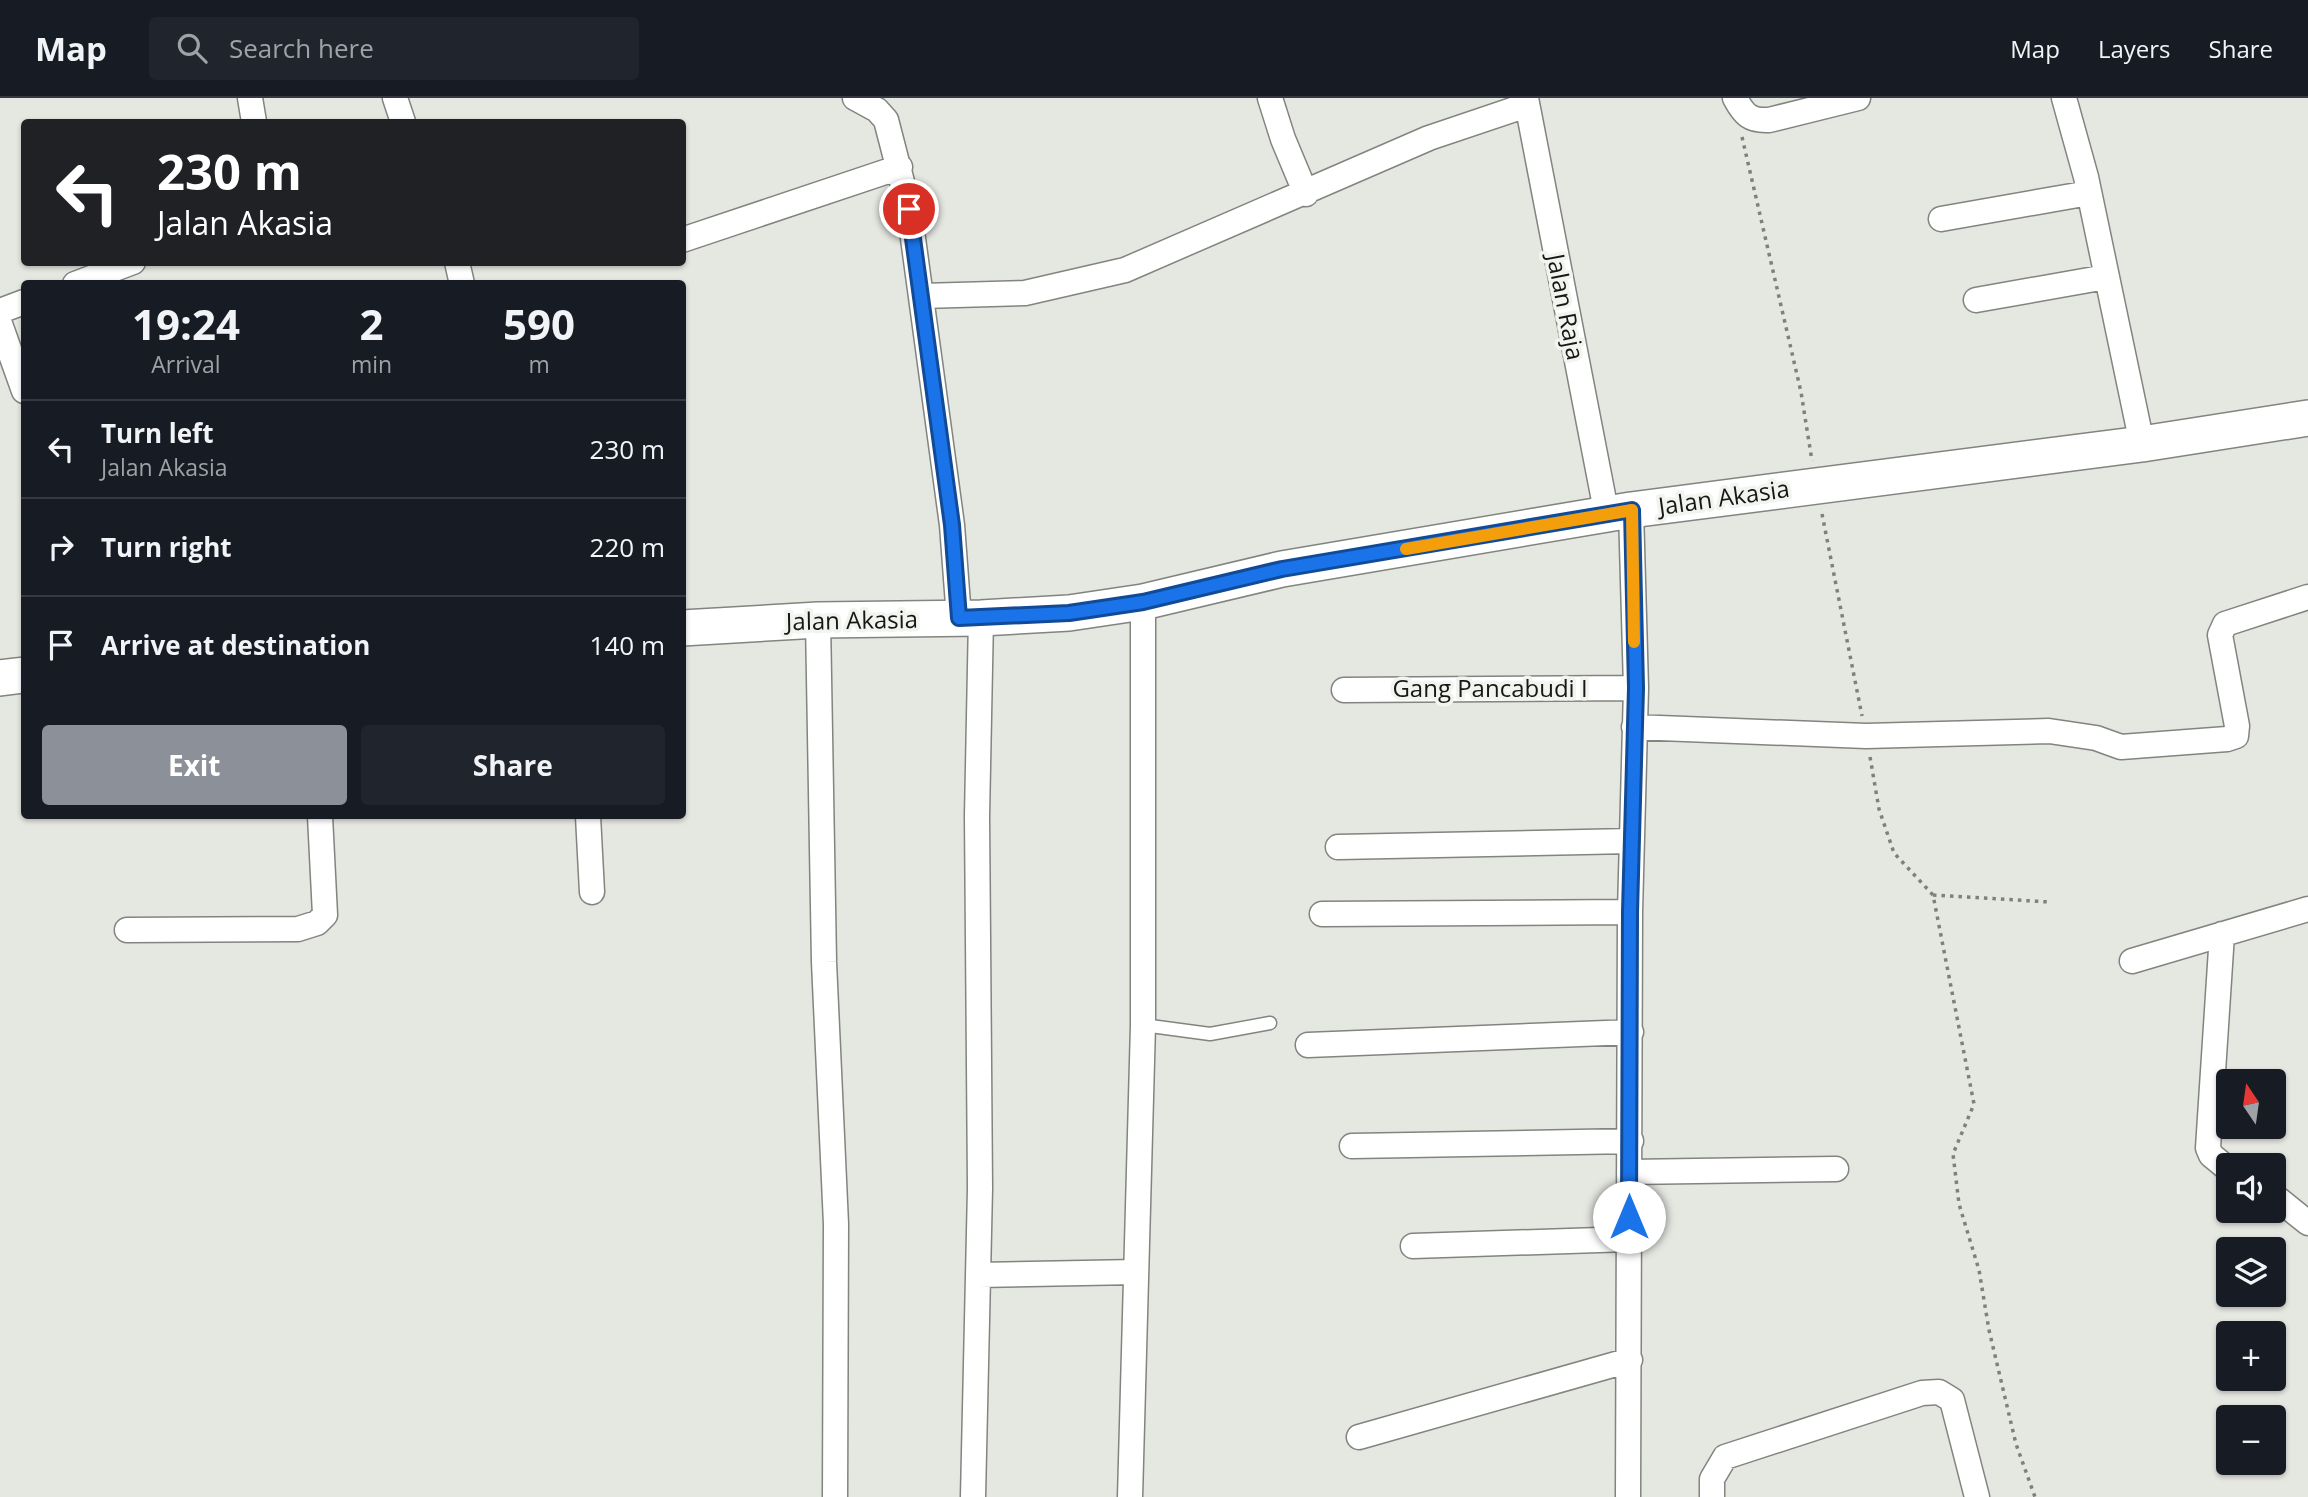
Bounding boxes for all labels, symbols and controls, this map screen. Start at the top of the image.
search box [149,17,639,80]
text: Map [35,26,107,71]
icon: search [173,29,211,67]
text: Search here [229,30,374,66]
text: Map [2010,32,2060,65]
text: Layers [2098,32,2171,65]
text: Share [2209,32,2273,65]
text: 230 m [157,138,302,204]
icon: left [42,147,133,238]
pin [879,179,939,239]
icon: arrive [890,190,928,228]
text: Jalan Akasia [157,201,333,244]
street label: Jalan Raja [1540,249,1593,363]
text: 19:24 [132,295,240,352]
text: 2 [359,295,384,352]
text: 590 [503,295,575,352]
text: Arrival [151,348,221,380]
text: min [351,348,392,380]
text: m [528,348,550,380]
text: Turn left [101,415,213,451]
icon: left [42,430,80,468]
text: 230 m [590,431,665,467]
text: Jalan Akasia [101,451,228,483]
street label: Jalan Akasia [1654,471,1791,522]
icon: right [42,528,80,566]
text: Turn right [101,529,232,565]
text: 220 m [590,529,665,565]
street label: Jalan Akasia [784,602,918,637]
icon: arrive [42,626,80,664]
text: Arrive at destination [101,627,370,663]
text: 140 m [590,627,665,663]
street label: Gang Pancabudi I [1392,671,1588,704]
button: Exit [42,725,347,805]
button: Share [361,725,665,805]
north arrow [2216,1069,2286,1139]
map controls [2216,1069,2286,1475]
button: sound [2216,1153,2286,1223]
position arrow [1592,1180,1666,1254]
button: layers [2216,1237,2286,1307]
button: + [2216,1321,2286,1391]
button: − [2216,1405,2286,1475]

